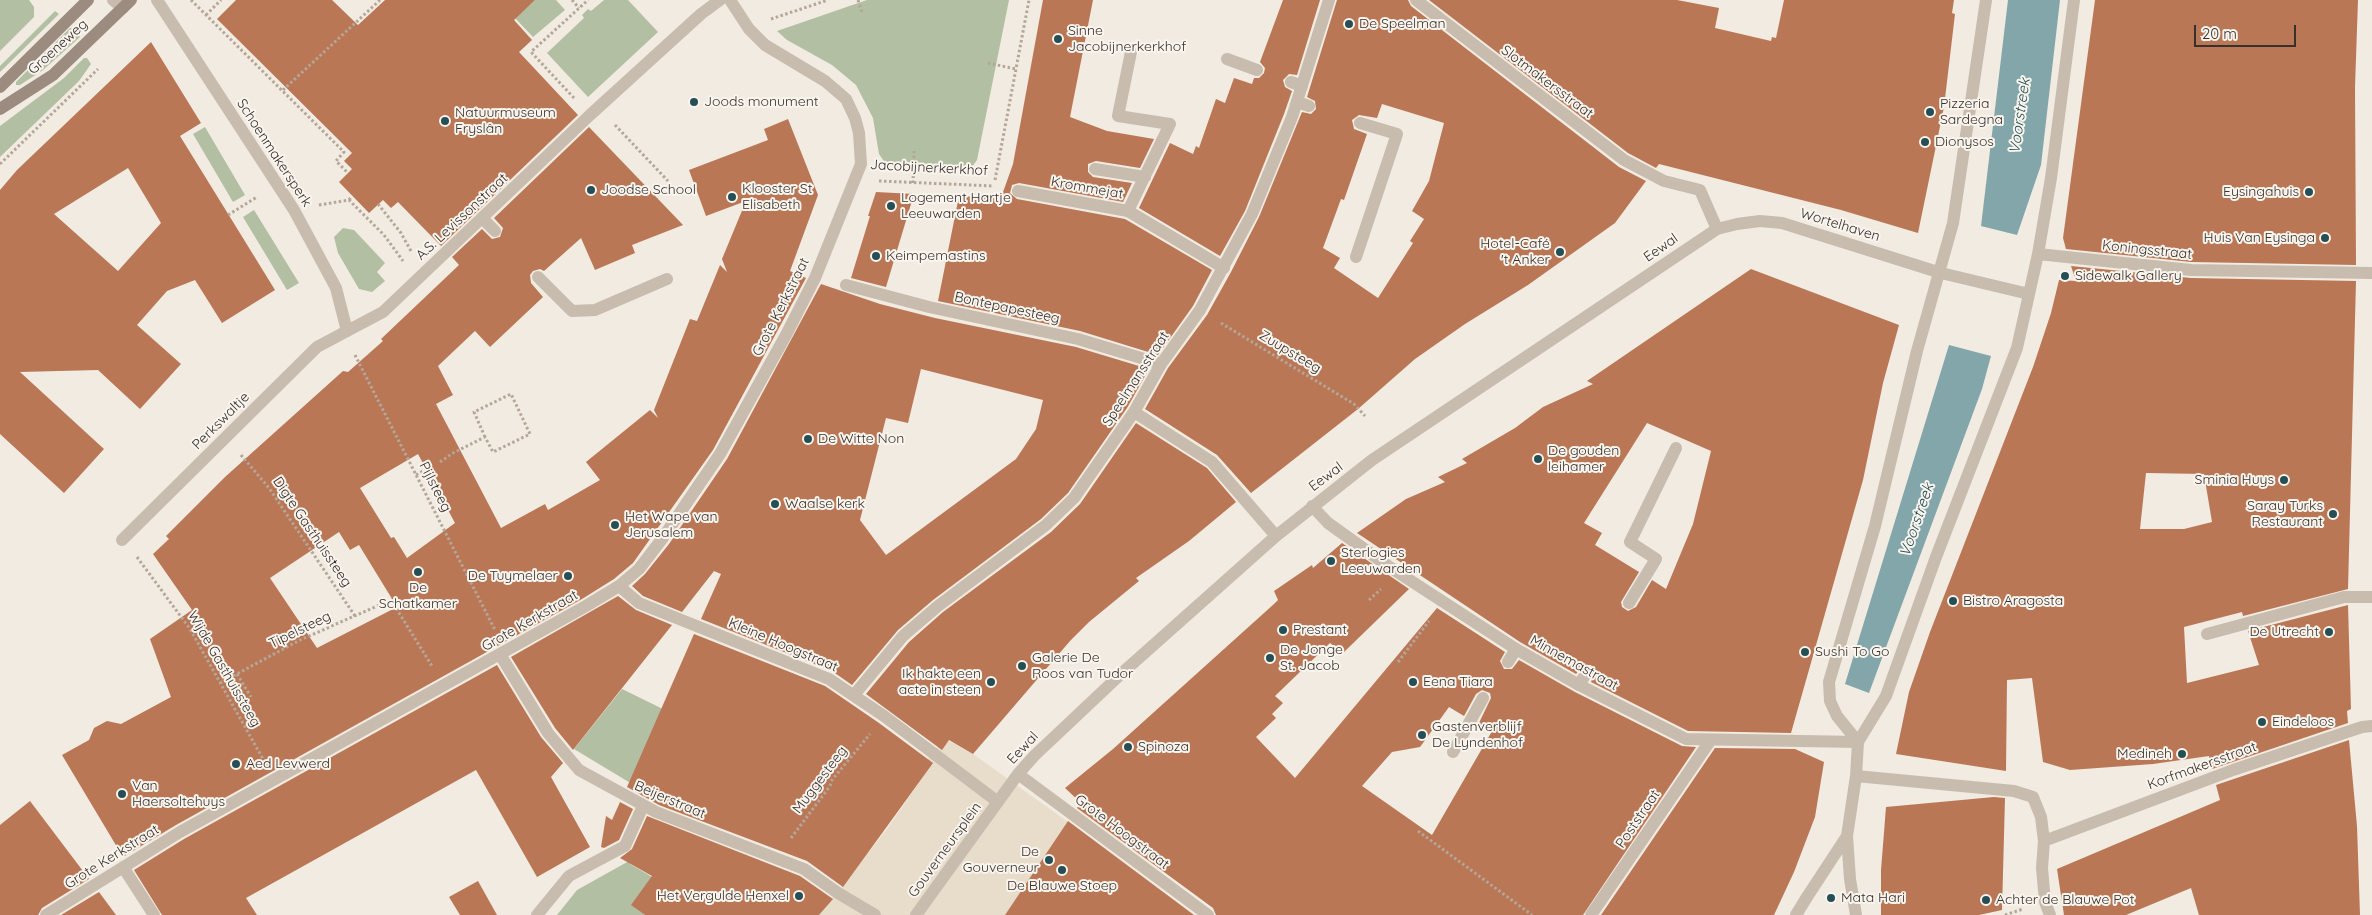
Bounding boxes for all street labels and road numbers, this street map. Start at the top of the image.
street label: Groeneweg [25,16,91,78]
street label: Slotmakersstraat [1498,42,1596,122]
street label: Schoenmakersperk [233,96,315,210]
street label: Jacobijnerkerkhof [870,157,988,179]
street label: A.S. Levissonstraat [413,170,511,264]
street label: Krommejat [1049,173,1125,203]
street label: Wortelhaven [1798,205,1882,245]
street label: Eewal [1641,230,1681,266]
street label: Koningsstraat [2101,237,2193,263]
street label: Grote Kerkstraat [749,255,813,359]
street label: Bontepapesteeg [953,289,1061,327]
street label: Zuupsteeg [1256,327,1324,377]
street label: Speelmansstraat [1099,328,1173,430]
street label: Perkswaltje [189,389,253,453]
street label: Pijlsteeg [415,459,455,515]
street label: Eewal [1306,459,1346,495]
street label: Digte Gasthuissteeg [269,474,355,590]
street label: Grote Kerkstraat [479,587,581,655]
street label: Wijde Gasthuissteeg [184,608,264,730]
street label: Tipelsteeg [266,608,334,652]
street label: Kleine Hoogstraat [726,614,840,676]
street label: Minnemastraat [1527,632,1621,694]
street label: Eewal [1004,728,1042,768]
street label: Korfmakersstraat [2145,738,2259,794]
street label: Muggesteeg [789,743,851,817]
street label: Beijerstraat [632,778,708,822]
street label: Poststraat [1612,787,1664,851]
street label: Grote Hoogstraat [1072,791,1172,873]
street label: Gouverneursplein [905,799,985,901]
street label: Grote Kerkstraat [62,821,162,893]

